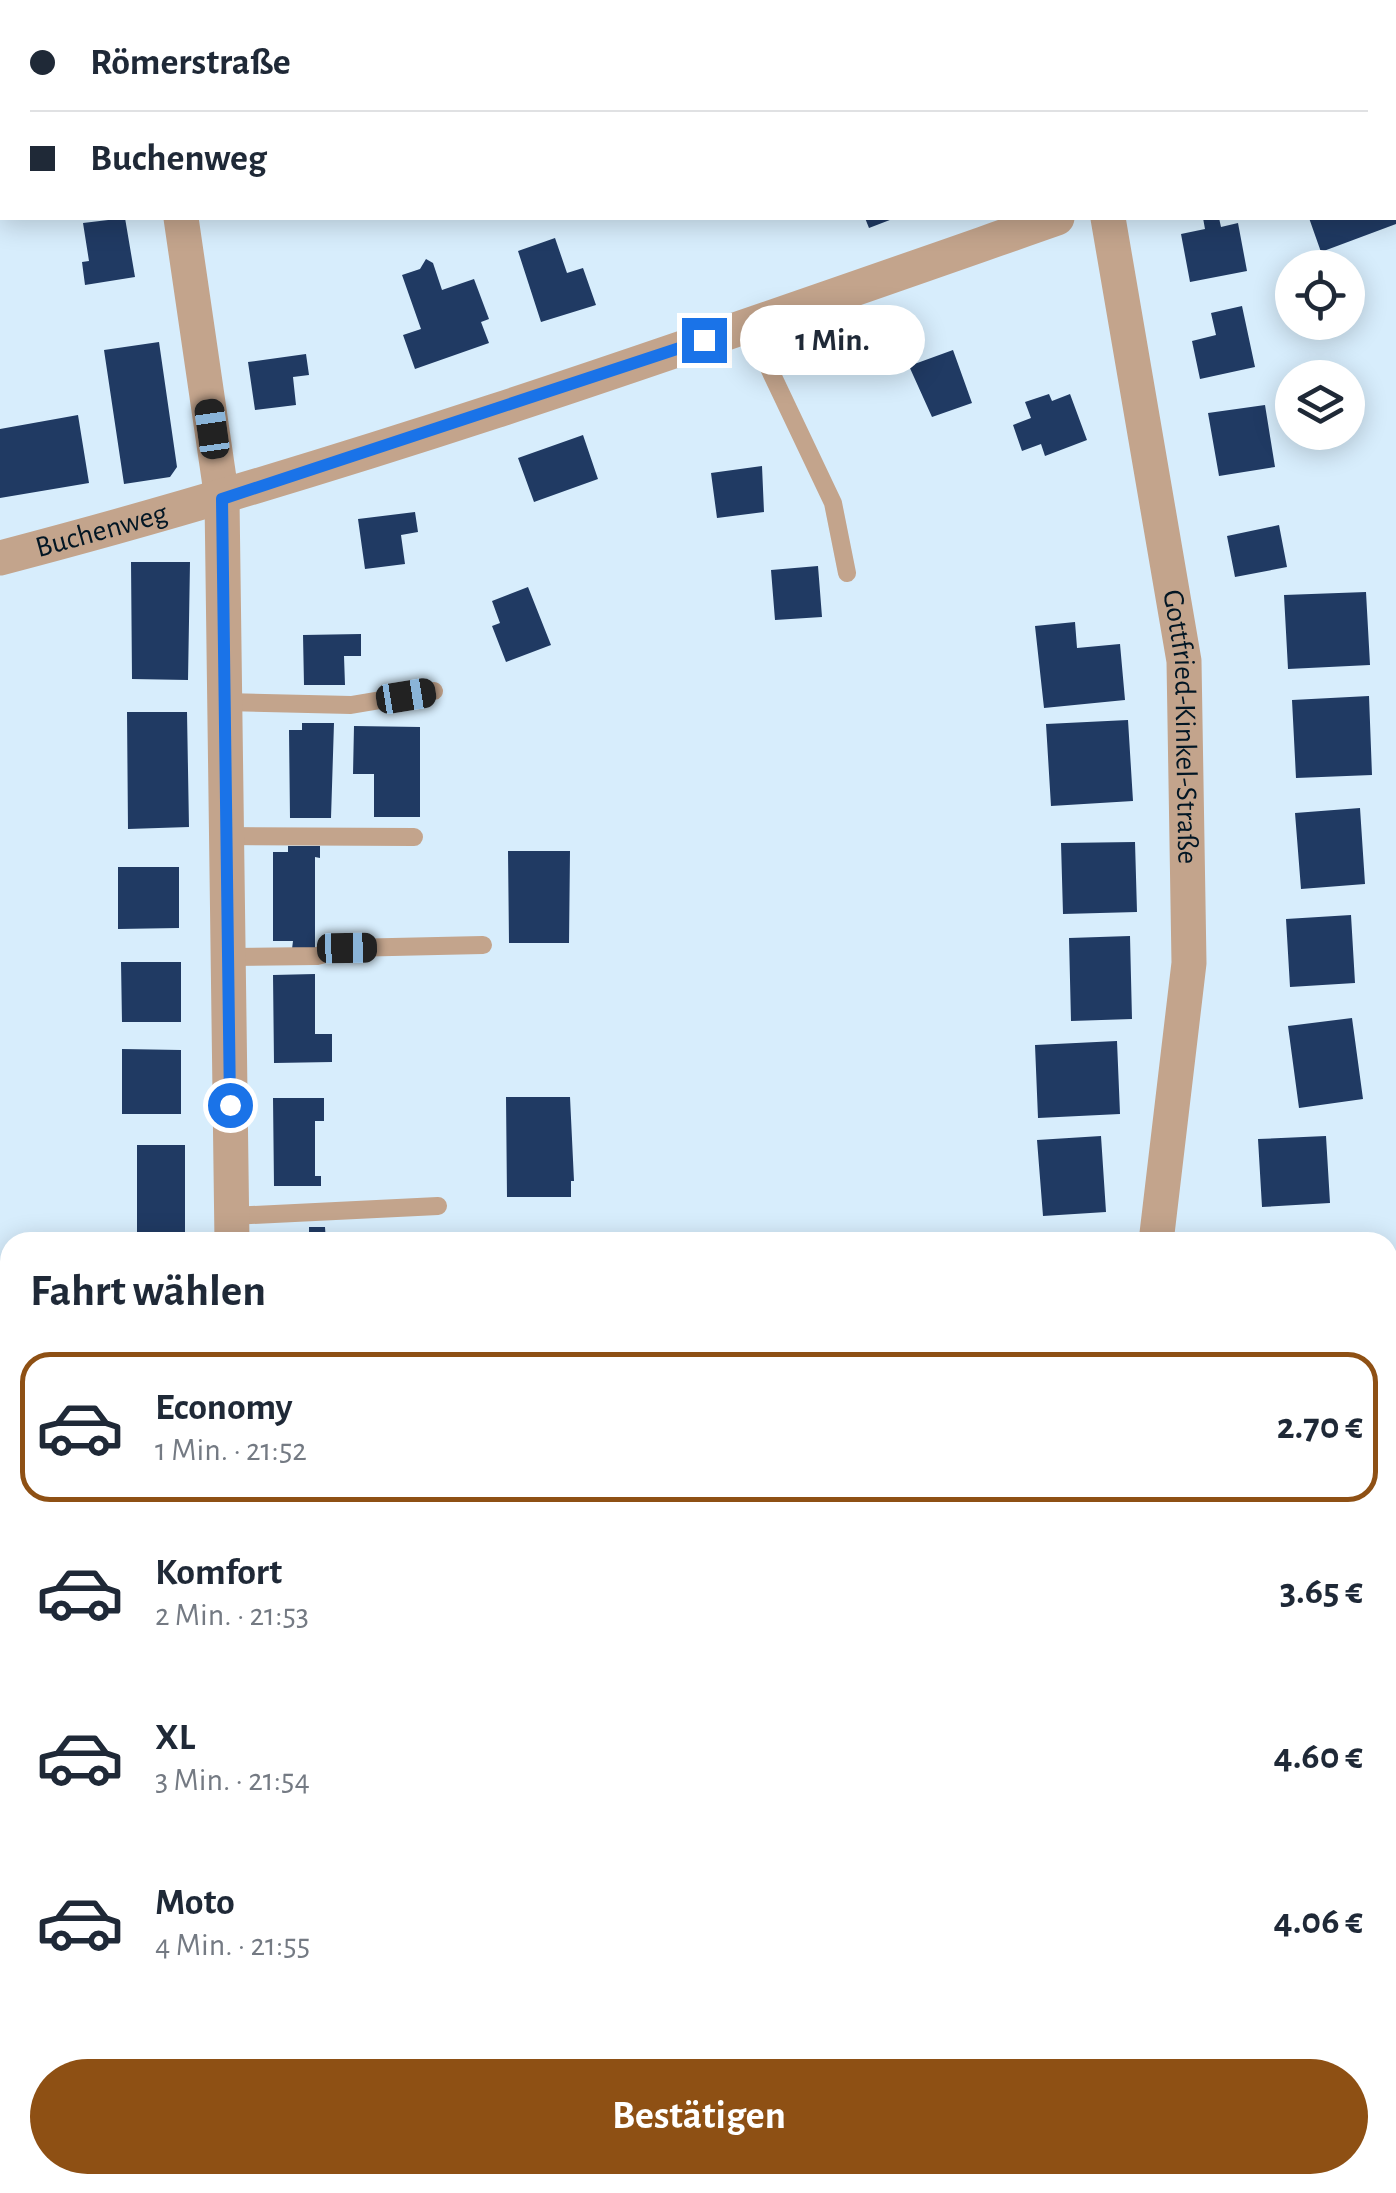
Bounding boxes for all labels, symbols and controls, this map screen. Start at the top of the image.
text: Römerstraße [90,44,291,82]
text: Buchenweg [90,140,267,178]
map controls [1275,250,1365,450]
button: locate [1275,250,1365,340]
callout: 1 Min. [739,305,924,375]
route end [682,318,727,363]
text: 1 Min. [795,324,870,356]
button: layers [1275,360,1365,450]
car [193,397,231,461]
street label: Buchenweg [32,498,171,563]
street label: Gottfried-Kinkel-Straße [1157,587,1202,864]
car [374,676,438,716]
car [317,932,377,964]
route start [208,1083,253,1128]
text: Fahrt wählen [30,1269,266,1314]
icon: car [35,1382,125,1472]
text: Economy [155,1389,293,1427]
text: 2.70 € [1277,1408,1363,1446]
text: 1 Min. · 21:52 [155,1434,307,1466]
icon: car [35,1547,125,1637]
text: Komfort [155,1554,282,1592]
text: 3.65 € [1280,1573,1363,1611]
text: 2 Min. · 21:53 [155,1599,309,1631]
icon: car [35,1712,125,1802]
text: XL [155,1719,195,1757]
text: 4.60 € [1274,1738,1363,1776]
text: 3 Min. · 21:54 [155,1764,310,1796]
icon: car [35,1877,125,1967]
text: Moto [155,1884,235,1922]
text: 4.06 € [1274,1903,1363,1941]
text: 4 Min. · 21:55 [155,1929,310,1961]
button: Bestätigen [30,2059,1368,2174]

